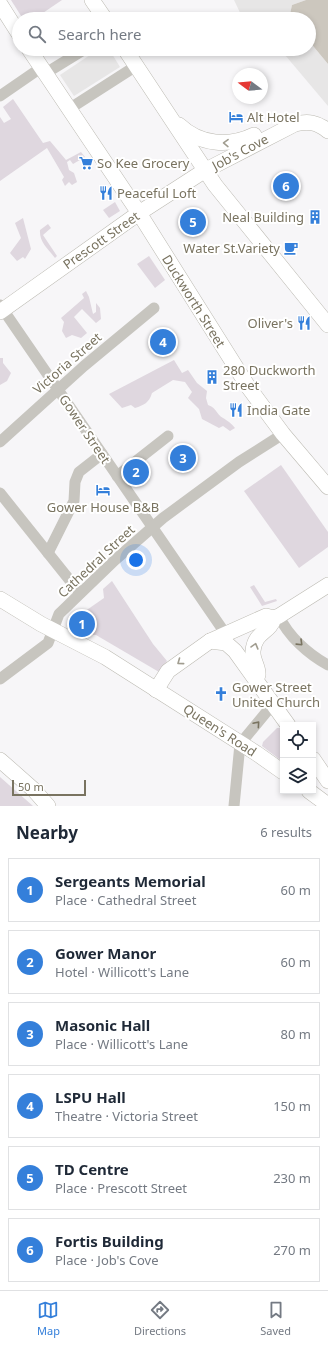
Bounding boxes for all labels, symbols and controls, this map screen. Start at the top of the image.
search box [12,12,316,56]
icon: search [26,23,48,45]
text: Search here [58,24,141,44]
north arrow [232,68,268,104]
place label: Alt Hotel [247,108,300,126]
hotel icon: Alt Hotel [228,109,244,125]
street label: Job's Cove [207,130,271,175]
one-way arrow [223,138,229,147]
place label: So Kee Grocery [97,154,190,172]
supermarket icon: So Kee Grocery [78,155,94,171]
pin: 6 [273,171,299,201]
place label: Peaceful Loft [117,184,196,202]
restaurant icon: Peaceful Loft [98,185,114,201]
street label: Prescott Street [59,207,143,273]
pin: 5 [180,207,206,237]
place label: Neal Building [222,208,304,226]
building icon: Neal Building [307,209,323,225]
place label: Water St.Variety [183,239,280,257]
cafe icon: Water St.Variety [283,240,299,256]
street label: Duckworth Street [158,251,230,351]
place label: Oliver's [248,314,293,332]
restaurant icon: Oliver's [296,315,312,331]
pin: 4 [150,327,176,357]
street label: Victoria Street [29,328,105,398]
place label: 280 Duckworth Street [223,361,316,394]
building icon: 280 Duckworth Street [204,369,220,385]
street label: Gower Street [55,391,115,467]
place label: India Gate [247,401,310,419]
restaurant icon: India Gate [228,402,244,418]
pin: 3 [170,443,196,473]
pin: 2 [123,457,149,487]
hotel icon: Gower House B&B [95,482,111,498]
place label: Gower House B&B [47,498,159,516]
street label: Cathedral Street [54,520,139,601]
your location [126,550,146,570]
pin: 1 [69,609,95,639]
one-way arrow [295,638,303,646]
one-way arrow [250,643,258,650]
one-way arrow [177,657,184,664]
place label: Gower Street United Church [232,678,320,711]
church icon: Gower Street United Church [213,686,229,702]
street label: Queen's Road [180,700,260,760]
one-way arrow [252,722,259,729]
map controls [280,722,316,794]
button: locate [280,722,316,758]
button: layers [280,758,316,794]
scale bar [12,778,86,797]
text: 50 m [18,779,44,794]
text: Nearby [16,821,78,844]
text: 6 results [260,823,312,841]
text: Sergeants Memorial [55,871,206,891]
text: 1 [26,881,34,899]
text: 60 m [281,881,311,899]
text: Place · Cathedral Street [55,891,196,909]
text: Gower Manor [55,943,156,963]
text: 2 [26,953,34,971]
text: 60 m [281,953,311,971]
text: Hotel · Willicott's Lane [55,963,189,981]
text: Masonic Hall [55,1015,150,1035]
text: 3 [26,1025,34,1043]
text: 80 m [281,1025,311,1043]
text: Place · Willicott's Lane [55,1035,188,1053]
text: LSPU Hall [55,1087,126,1107]
text: 4 [26,1097,34,1115]
text: 150 m [273,1097,311,1115]
text: Theatre · Victoria Street [55,1107,198,1125]
text: TD Centre [55,1159,129,1179]
text: 5 [26,1169,34,1187]
text: 230 m [273,1169,311,1187]
text: Place · Prescott Street [55,1179,187,1197]
text: Fortis Building [55,1231,164,1251]
text: 6 [26,1241,34,1259]
text: 270 m [273,1241,311,1259]
text: Place · Job's Cove [55,1251,159,1269]
tab: Map [37,1299,60,1338]
tab: Directions [134,1299,186,1338]
tab: Saved [260,1299,291,1338]

